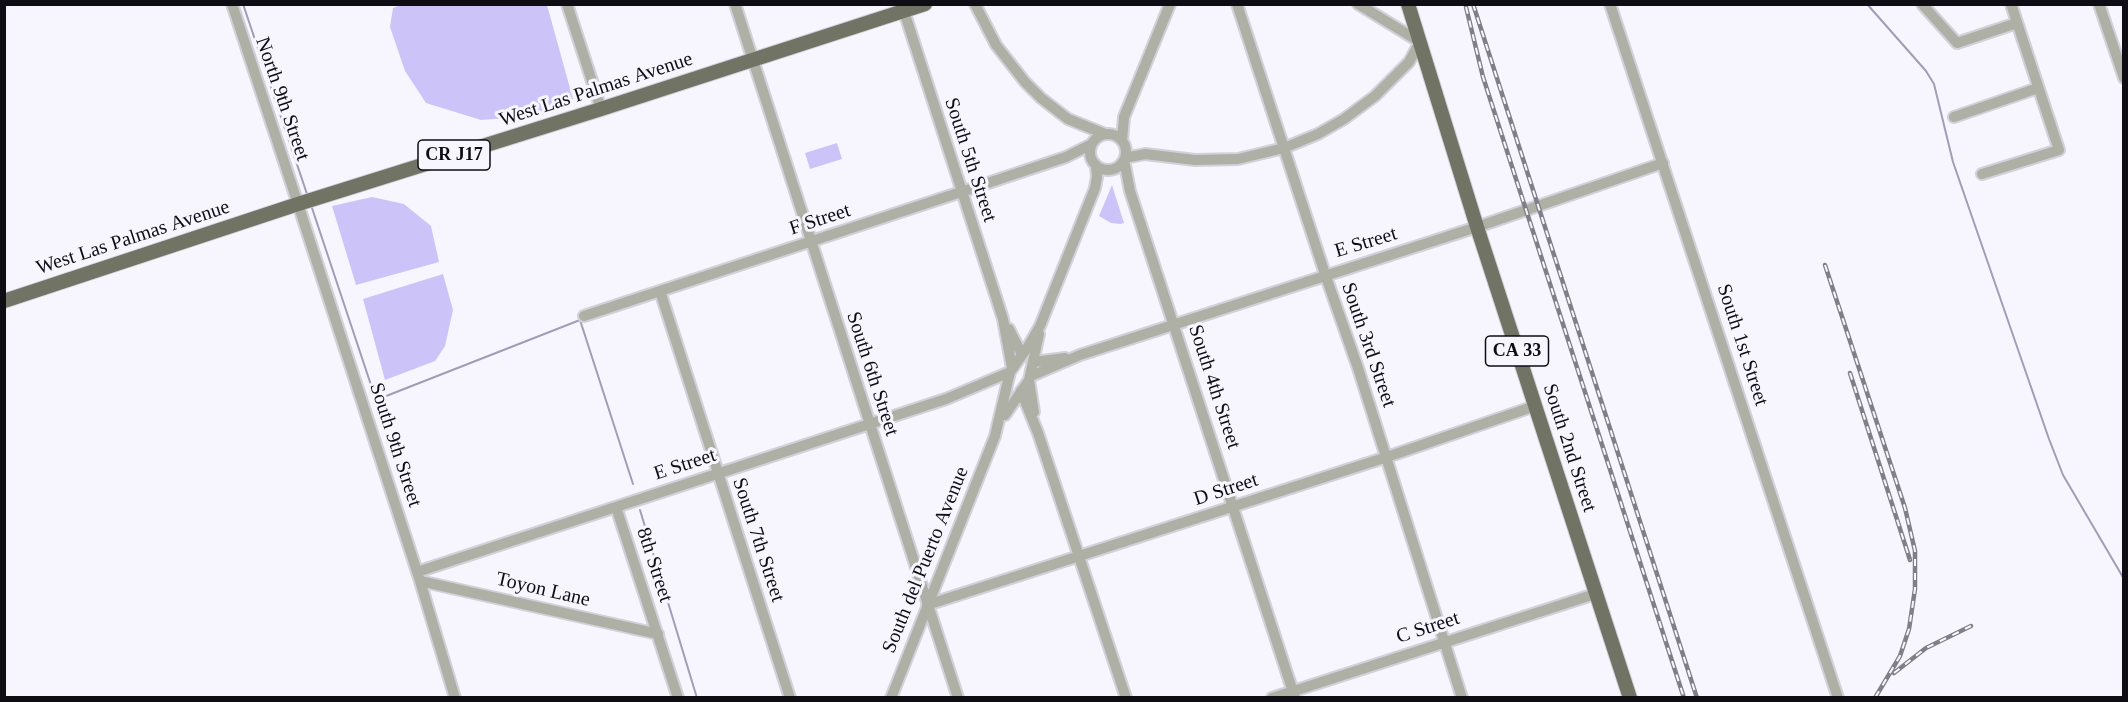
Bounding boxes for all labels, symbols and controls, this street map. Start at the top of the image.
street label: North 9th Street [250,34,314,164]
street label: West Las Palmas Avenue [496,47,696,133]
street label: South 5th Street [939,95,1001,225]
road number: CR J17 [418,140,490,170]
street label: West Las Palmas Avenue [33,195,233,281]
street label: F Street [786,199,854,241]
street label: E Street [1332,222,1400,264]
street label: South 3rd Street [1335,280,1401,410]
street label: South 1st Street [1711,281,1773,409]
street label: South 6th Street [841,309,903,439]
street label: South 4th Street [1183,322,1245,452]
road number: CA 33 [1486,336,1549,366]
street label: South 9th Street [364,380,426,510]
street label: South 2nd Street [1537,381,1601,515]
street label: E Street [651,444,719,486]
street label: South del Puerto Avenue [878,463,974,657]
street label: D Street [1191,468,1261,512]
street label: South 7th Street [727,475,789,605]
street label: 8th Street [631,525,677,605]
street label: Toyon Lane [494,568,592,612]
street label: C Street [1393,607,1463,649]

